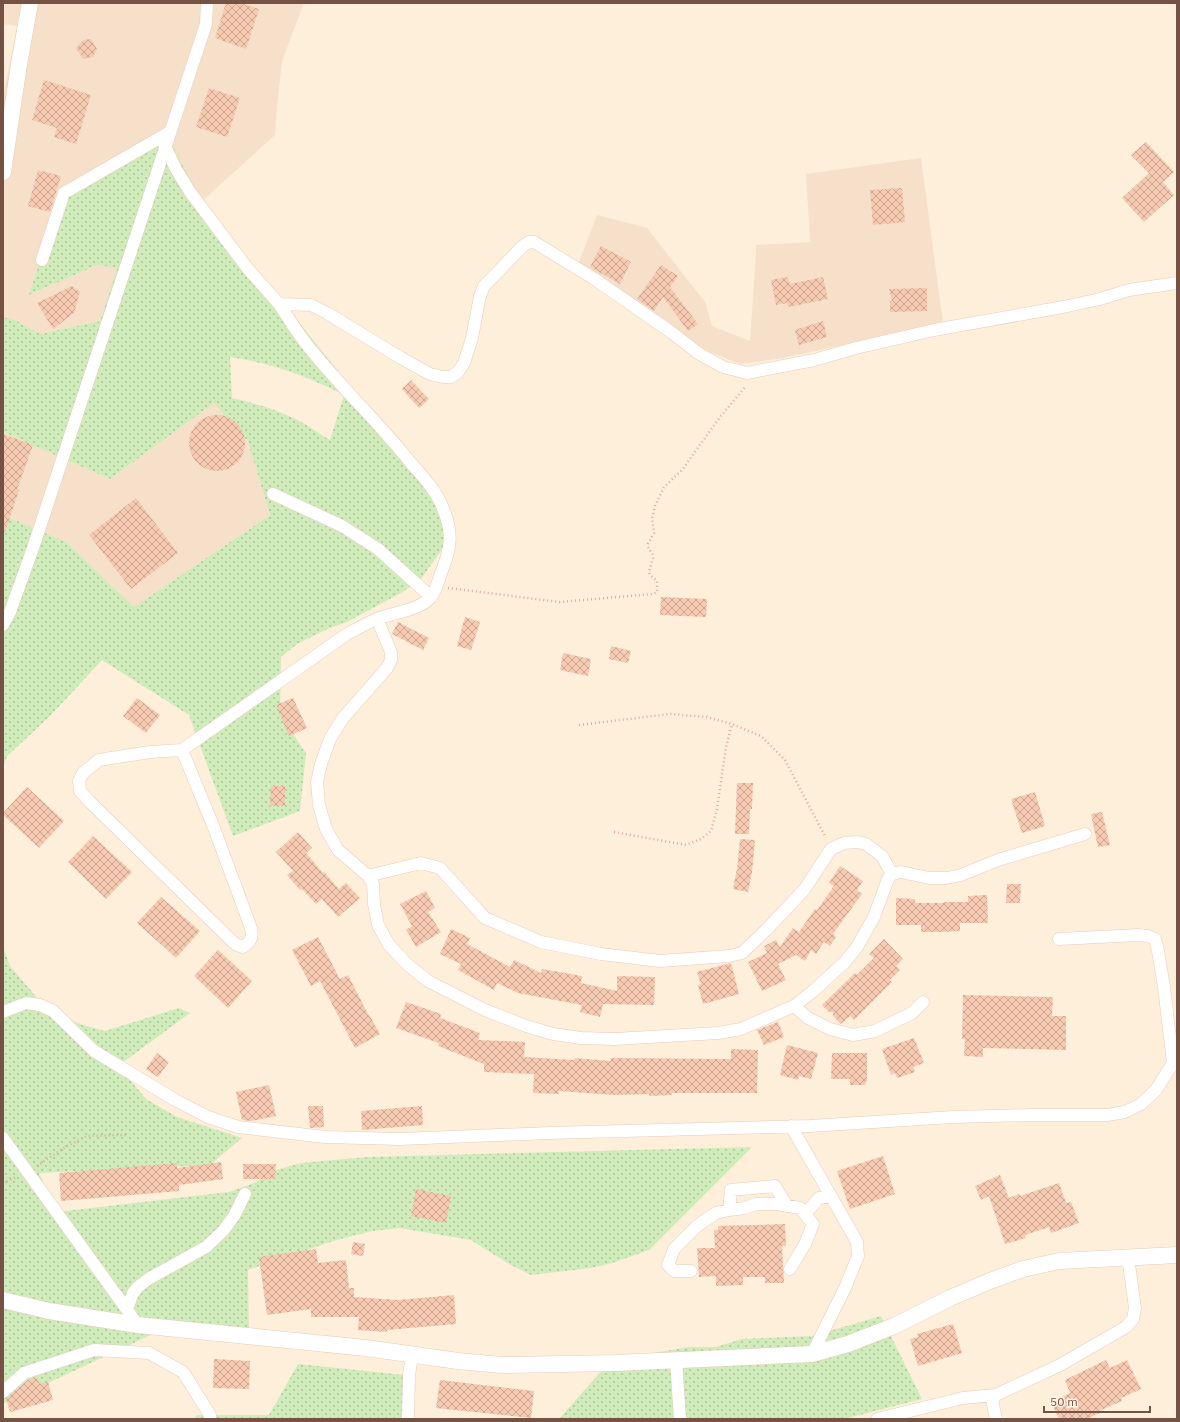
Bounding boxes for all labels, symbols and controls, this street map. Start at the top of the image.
scale bar [1044,1388,1150,1414]
text: 50 m [1050,1394,1078,1409]

